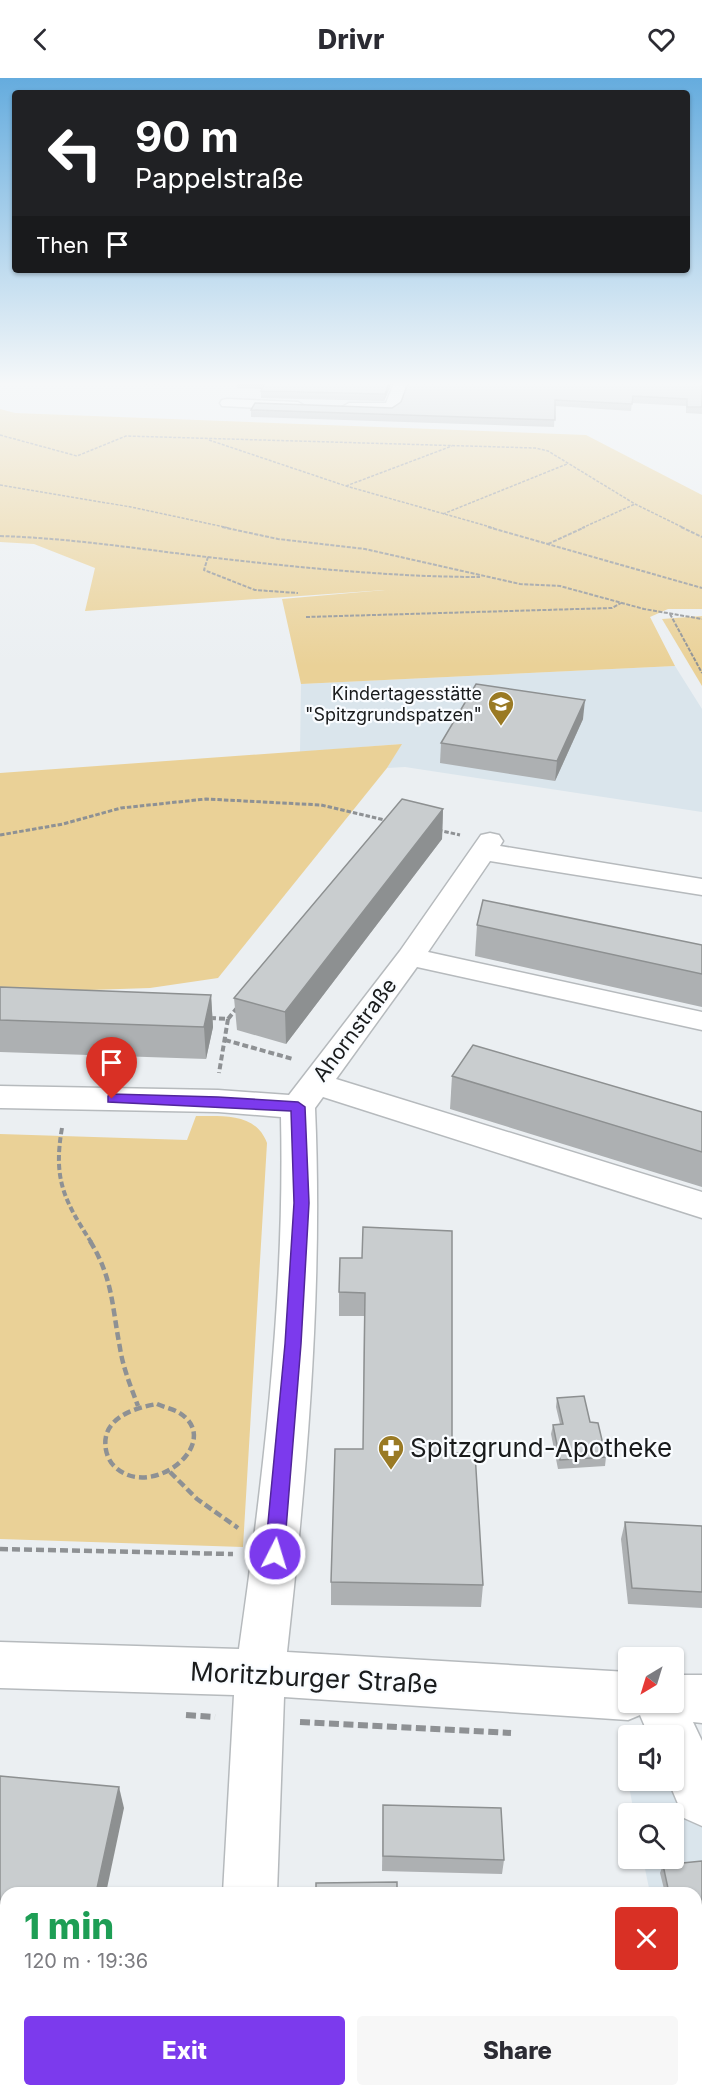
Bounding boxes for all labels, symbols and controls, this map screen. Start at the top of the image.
icon: back [24,23,57,56]
text: Drivr [318,23,384,56]
icon: heart [645,23,678,56]
text: 90 m [135,111,239,162]
icon: left [36,114,114,192]
text: Pappelstraße [135,162,304,195]
icon: arrive [101,228,134,261]
text: Then [36,232,89,258]
place label: Kindertagesstätte "Spitzgrundspatzen" [305,683,482,725]
school or university icon: Kindertagesstätte "Spitzgrundspatzen" [486,689,516,727]
street label: Ahornstraße [308,973,402,1086]
pin [86,1037,137,1099]
icon: arrive [95,1046,128,1079]
place label: Spitzgrund-Apotheke [410,1432,672,1463]
pharmacy icon: Spitzgrund-Apotheke [376,1433,406,1471]
position arrow [243,1522,307,1586]
north arrow [618,1647,684,1713]
map controls [618,1647,684,1869]
street label: Moritzburger Straße [189,1656,439,1699]
button: sound [618,1725,684,1791]
button: search [618,1803,684,1869]
text: 1 min [24,1904,114,1948]
button: close [615,1907,678,1970]
text: 120 m · 19:36 [24,1949,148,1973]
button: Exit [24,2016,345,2085]
button: Share [357,2016,678,2085]

